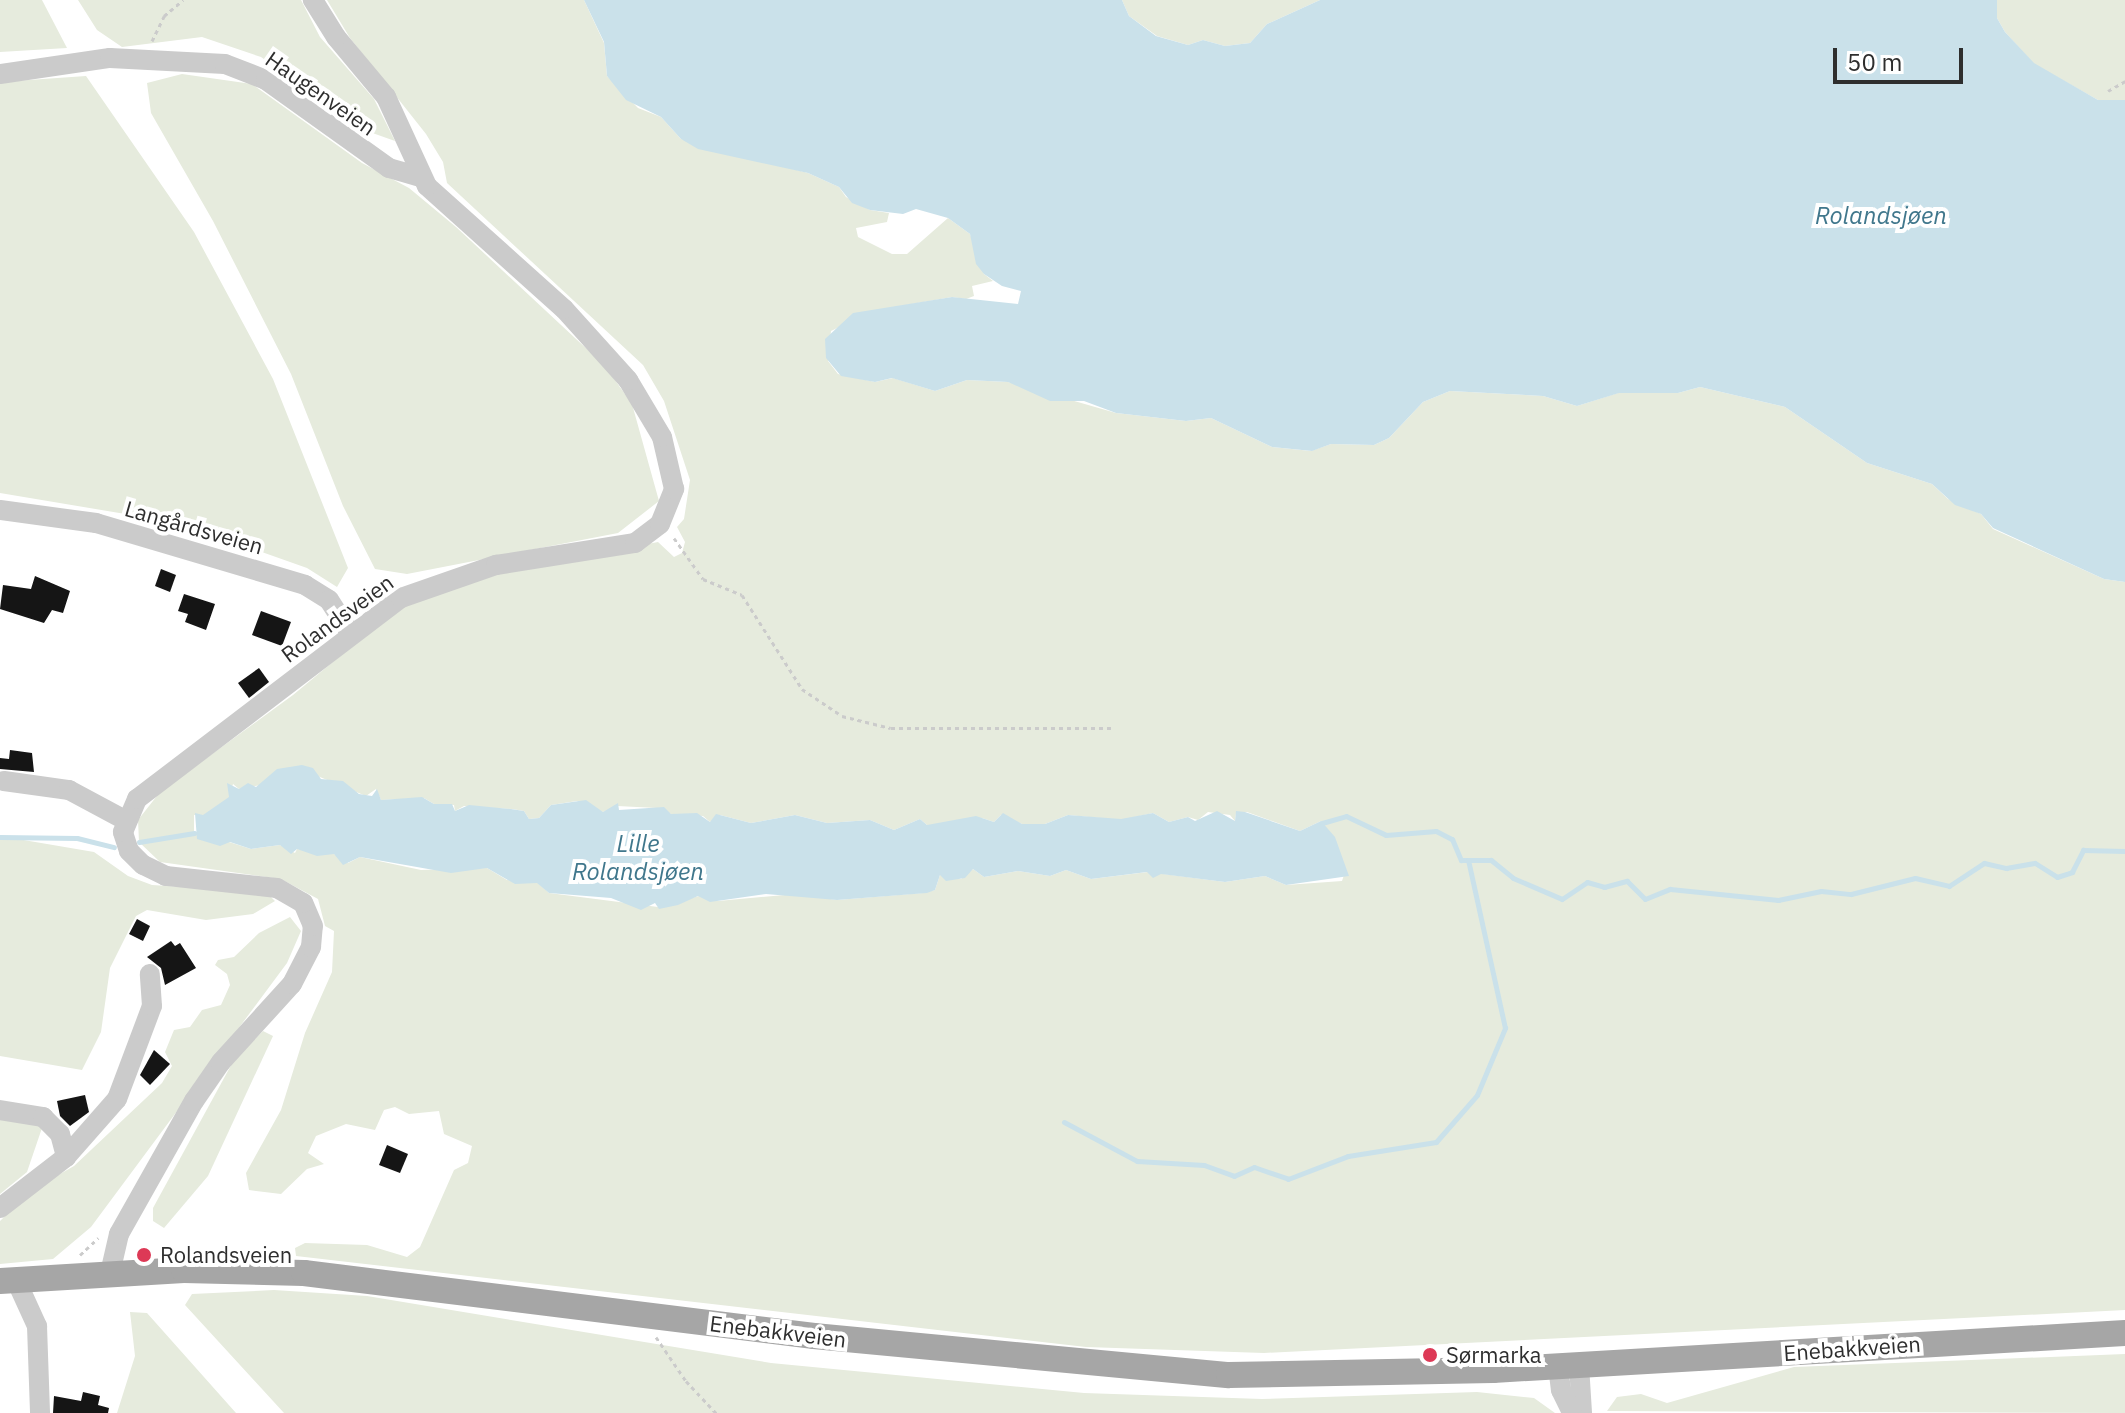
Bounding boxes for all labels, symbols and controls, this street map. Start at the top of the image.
scale bar [1837,32,1967,82]
street label: Haugenveien [261,45,381,141]
text: 50 m [1847,46,1902,78]
water label: Rolandsjøen [1815,202,1947,230]
street label: Langårdsveien [122,495,266,559]
street label: Rolandsveien [276,568,398,668]
water label: Lille Rolandsjøen [572,830,704,886]
place label: Rolandsveien [160,1242,292,1268]
marker: Rolandsveien [135,1246,153,1264]
street label: Enebakkveien [708,1310,848,1352]
street label: Enebakkveien [1782,1330,1922,1366]
place label: Sørmarka [1446,1342,1542,1368]
marker: Sørmarka [1421,1346,1439,1364]

